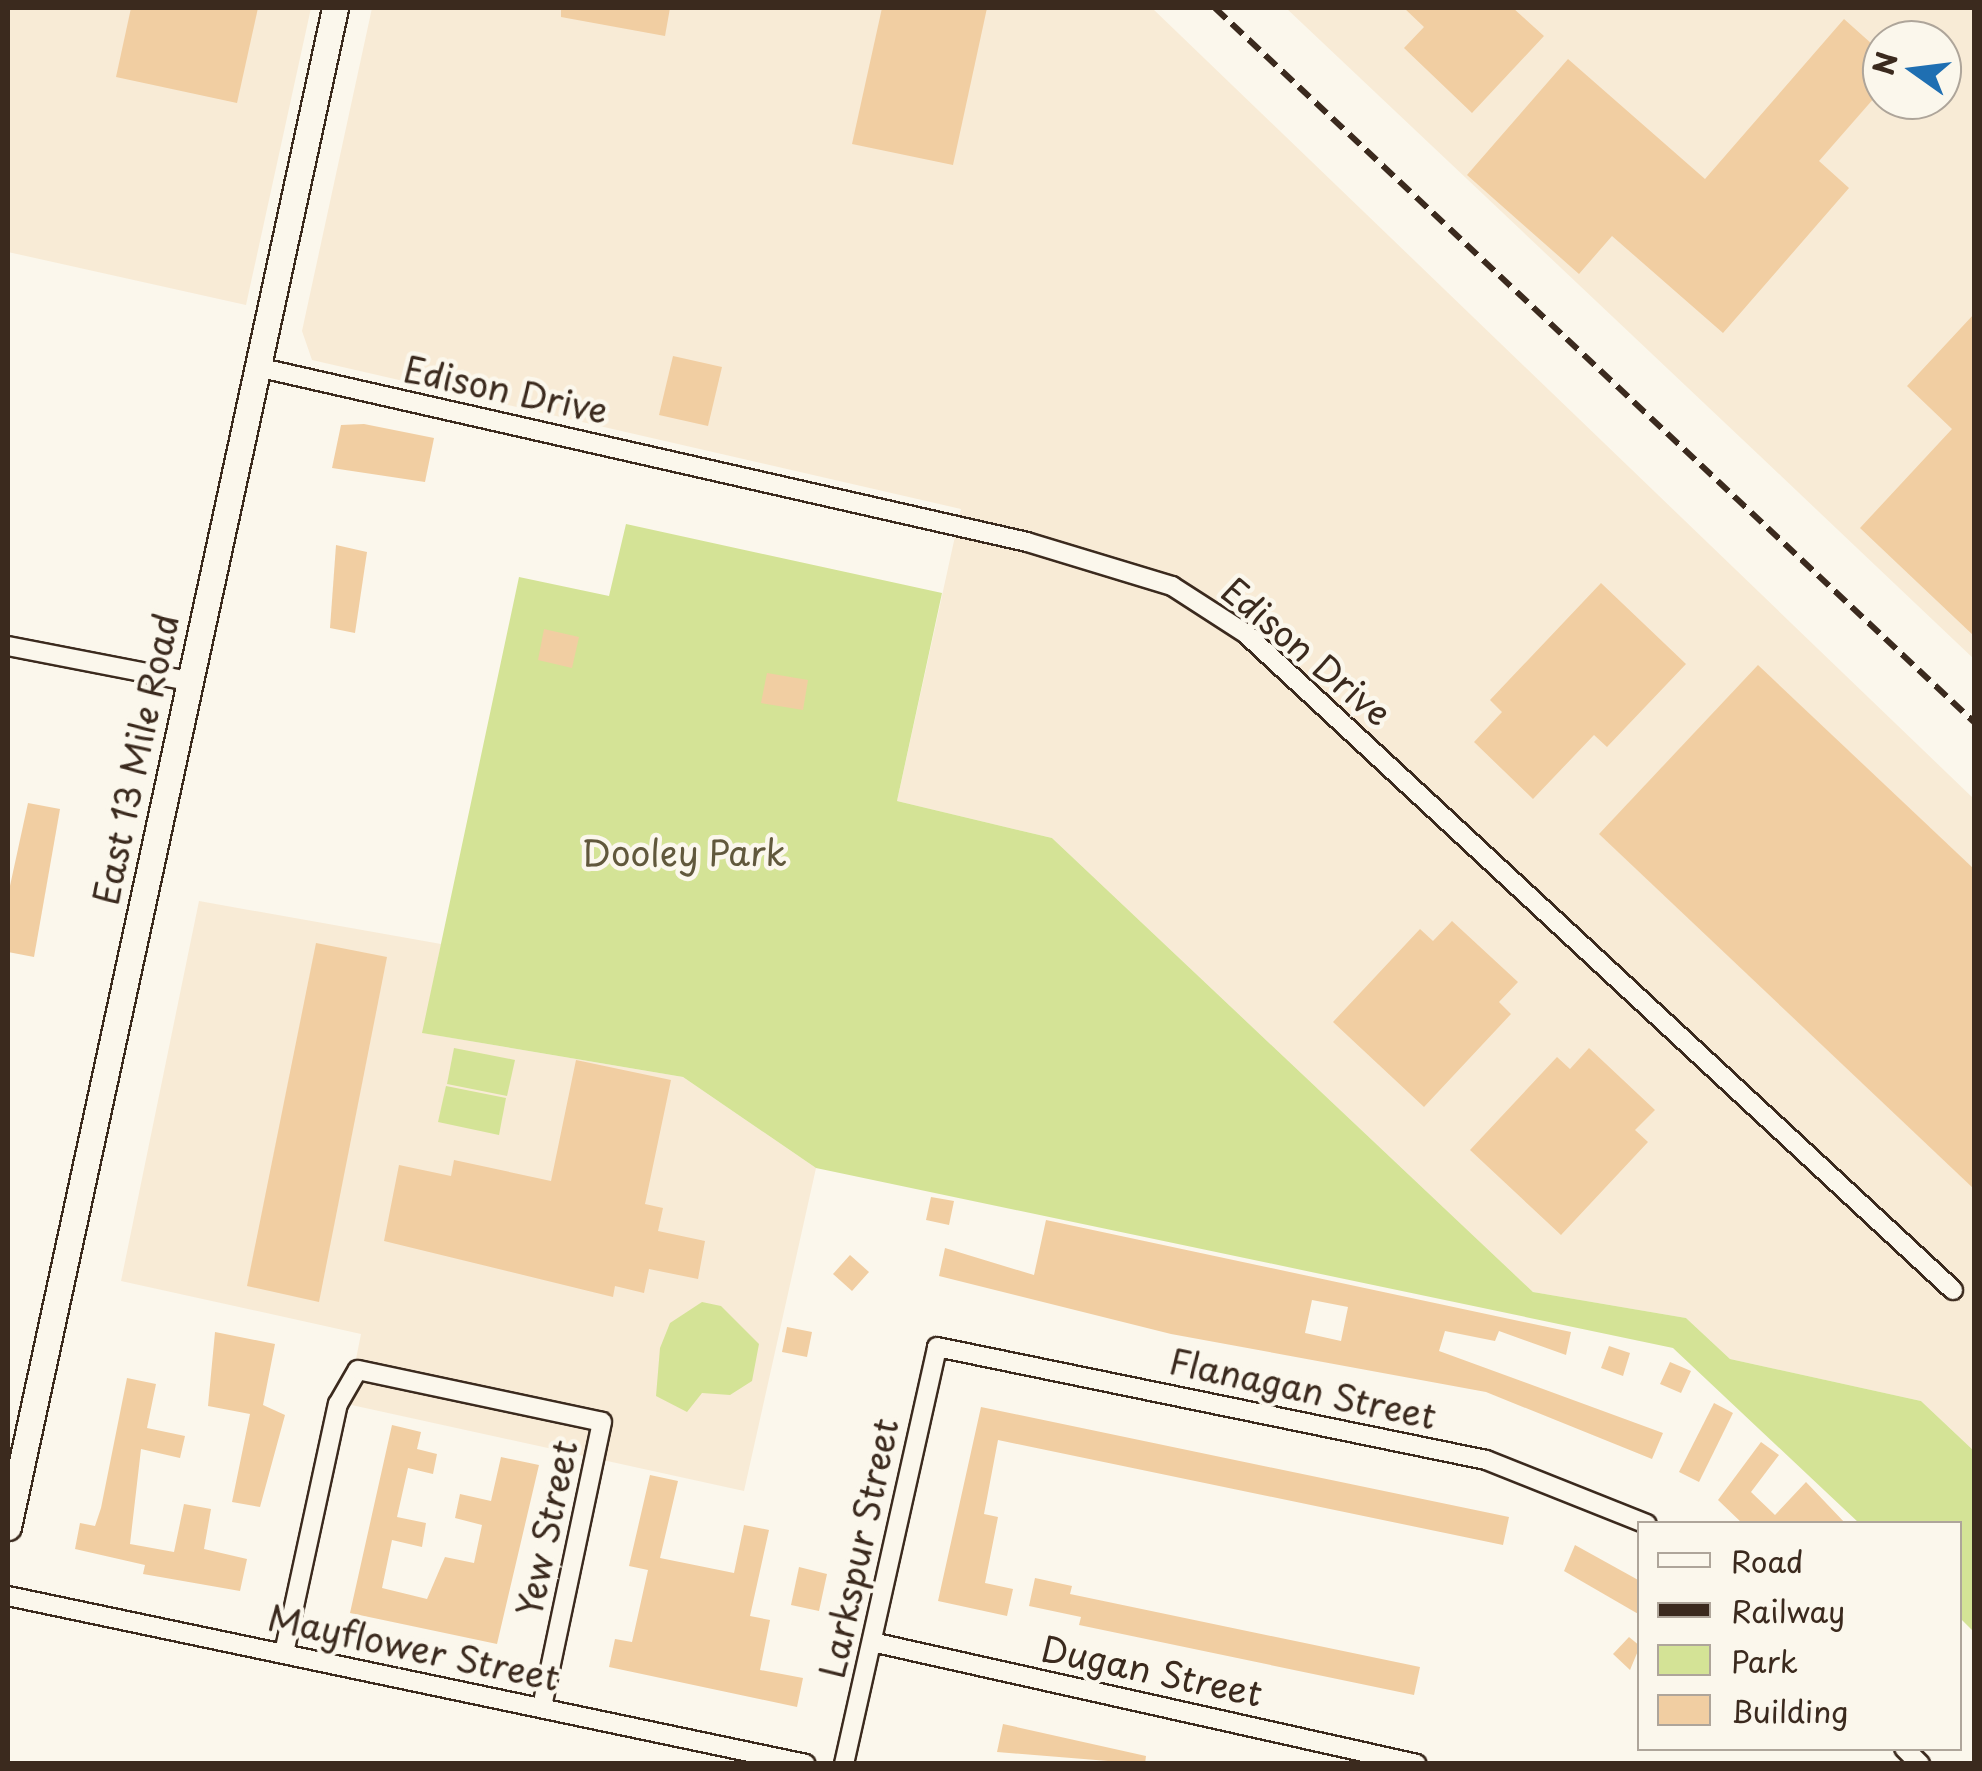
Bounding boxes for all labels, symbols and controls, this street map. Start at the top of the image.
north arrow [1862,20,1962,120]
text: N [1861,47,1908,79]
street label: Edison Drive [400,347,612,431]
street label: Edison Drive [1214,568,1400,734]
street label: East 13 Mile Road [83,607,187,911]
park label: Dooley Park [580,831,788,873]
street label: Flanagan Street [1165,1339,1441,1437]
street label: Larkspur Street [810,1414,906,1682]
street label: Yew Street [507,1436,585,1620]
legend [1637,1521,1962,1751]
text: Road [1731,1538,1804,1583]
text: Railway [1731,1588,1845,1633]
street label: Mayflower Street [265,1596,563,1698]
street label: Dugan Street [1037,1626,1267,1714]
text: Park [1731,1638,1798,1683]
text: Building [1731,1688,1848,1733]

